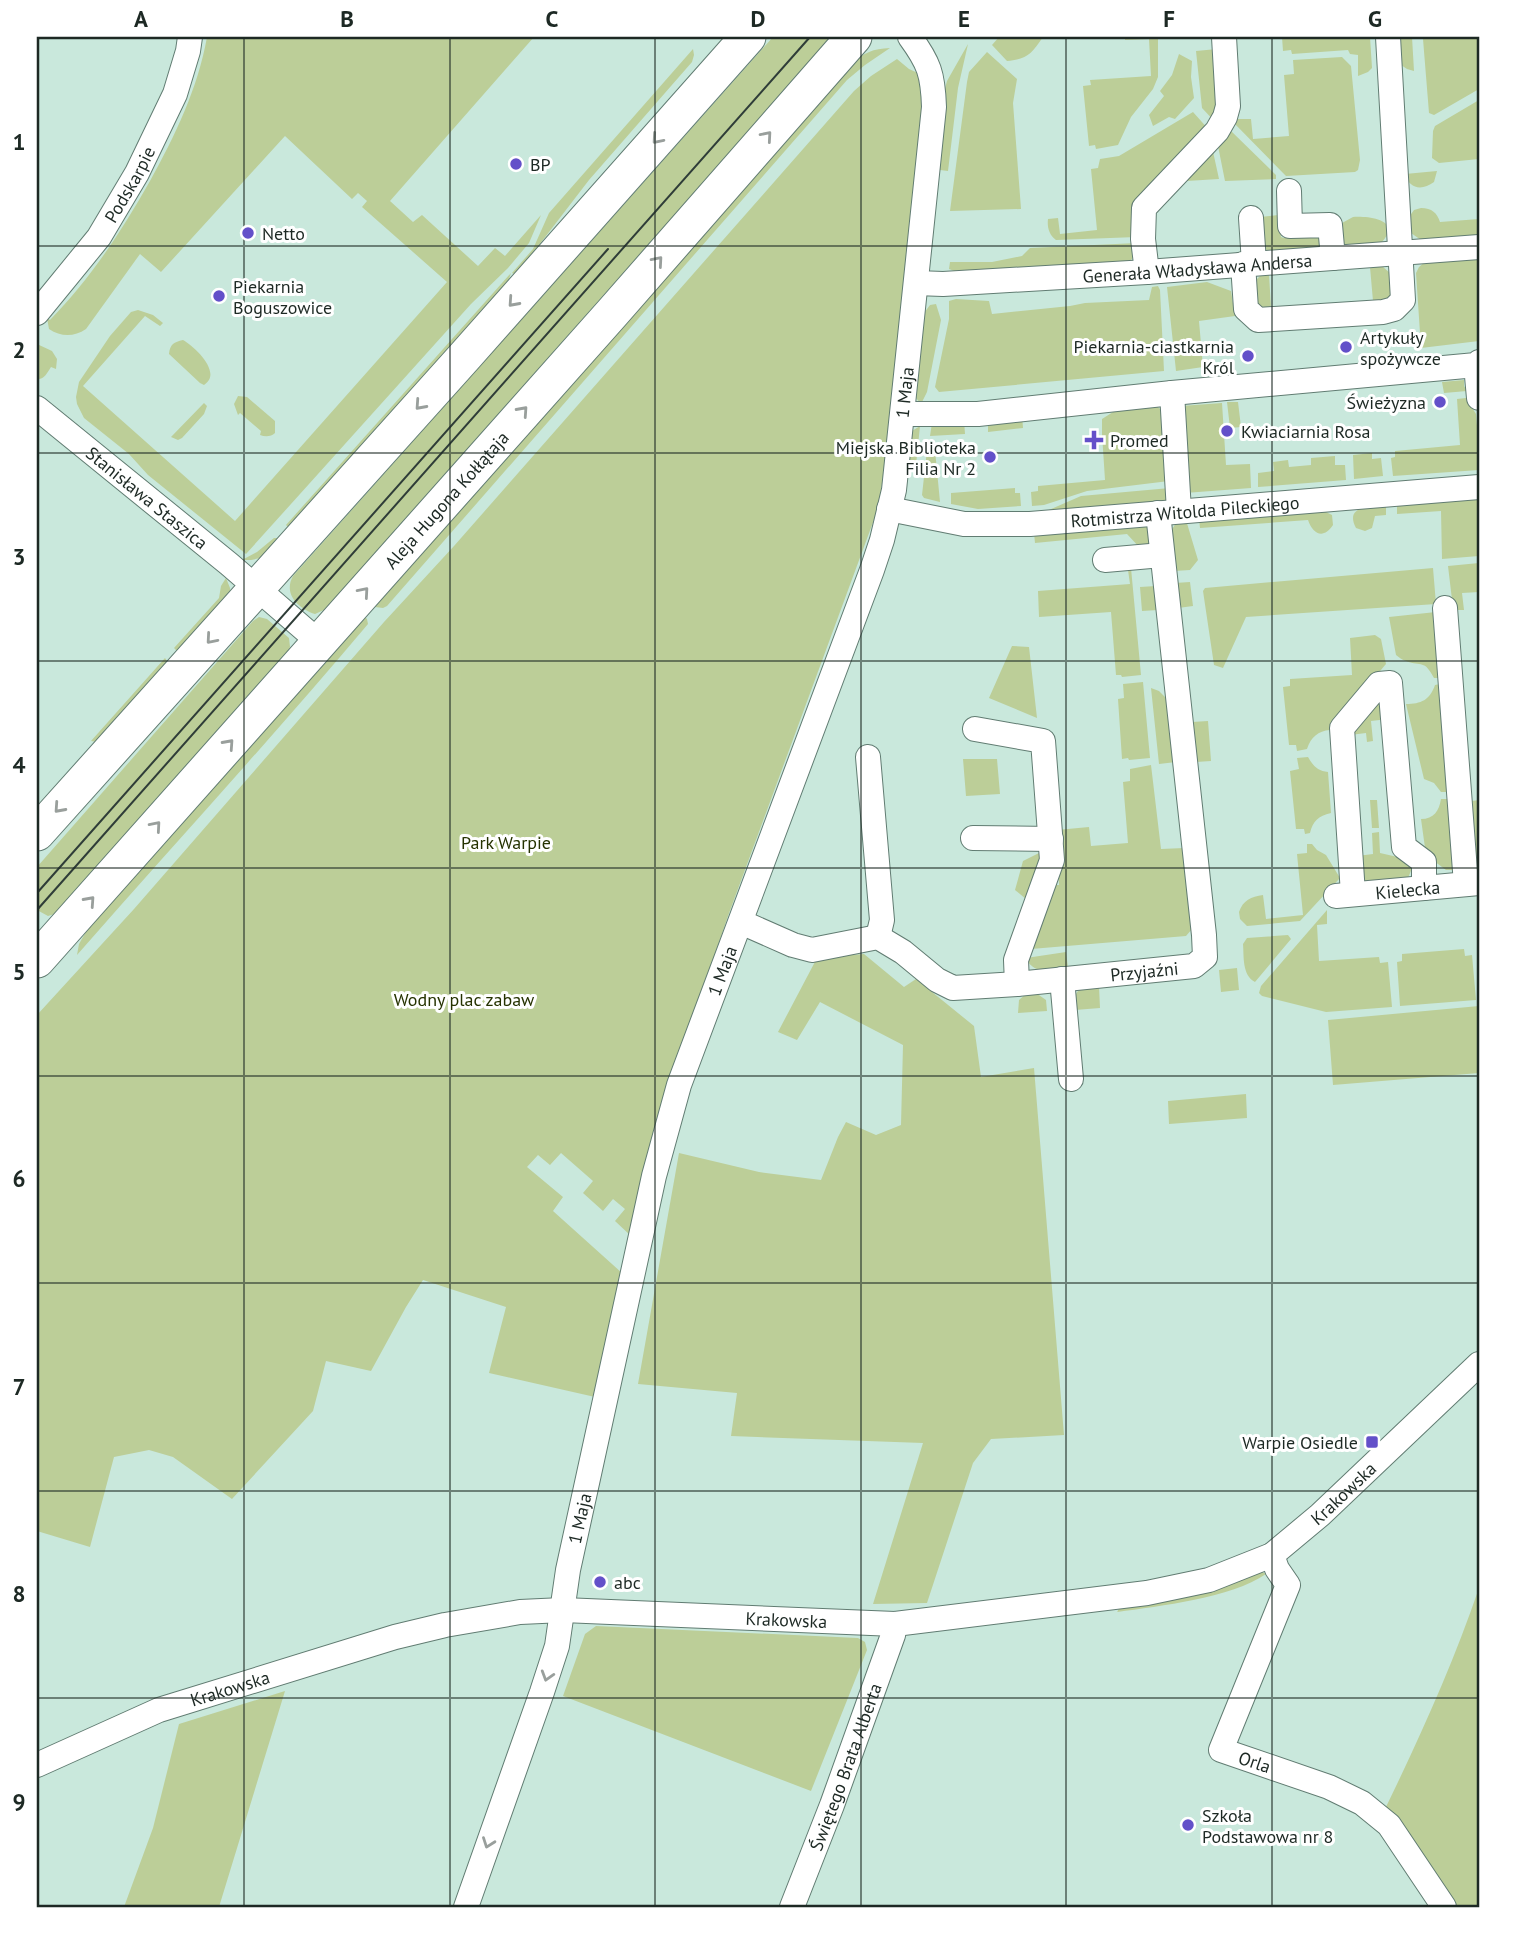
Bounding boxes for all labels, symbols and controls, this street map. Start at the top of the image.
text: A [134,4,148,33]
text: B [340,4,354,33]
text: C [546,4,559,33]
text: D [751,4,765,33]
text: E [958,4,970,33]
text: F [1163,4,1175,33]
text: G [1368,4,1382,33]
text: 1 [12,127,26,156]
one-way arrow [653,131,665,144]
one-way arrow [759,132,771,145]
street label: Podskarpie [99,142,160,227]
place label: BP [530,153,551,176]
marker: BP [508,156,524,172]
place label: Netto [262,222,305,245]
marker: Netto [240,225,256,241]
street label: Generała Władysława Andersa [1082,248,1313,287]
one-way arrow [650,256,662,269]
place label: Piekarnia Boguszowice [233,275,332,319]
marker: Piekarnia Boguszowice [211,288,227,304]
one-way arrow [509,294,521,307]
place label: Artykuły spożywcze [1360,326,1441,370]
text: 2 [12,335,26,364]
place label: Piekarnia-ciastkarnia Król [1073,335,1235,379]
marker: Artykuły spożywcze [1338,339,1354,355]
marker: Piekarnia-ciastkarnia Król [1240,348,1256,364]
street label: 1 Maja [890,366,918,419]
place label: Świeżyzna [1347,391,1426,414]
marker: Świeżyzna [1432,394,1448,410]
one-way arrow [416,397,429,410]
one-way arrow [515,406,527,419]
place label: Kwiaciarnia Rosa [1241,420,1370,443]
marker: Kwiaciarnia Rosa [1219,423,1235,439]
street label: Aleja Hugona Kołłątaja [379,426,513,573]
place label: Promed [1110,429,1169,452]
marker: Promed [1084,430,1104,450]
place label: Miejska Biblioteka Filia Nr 2 [836,436,976,480]
street label: Stanisława Staszica [82,441,213,554]
marker: Miejska Biblioteka Filia Nr 2 [982,449,998,465]
street label: Rotmistrza Witolda Pileckiego [1070,490,1300,532]
text: 3 [12,542,26,571]
one-way arrow [356,587,368,600]
one-way arrow [207,631,219,644]
one-way arrow [221,739,233,752]
text: 4 [12,750,26,779]
one-way arrow [55,800,67,813]
one-way arrow [148,822,160,835]
park label: Park Warpie [461,831,551,854]
street label: Kielecka [1374,875,1441,904]
one-way arrow [82,896,94,909]
street label: 1 Maja [702,942,742,999]
street label: Przyjaźni [1109,956,1179,986]
text: 5 [12,957,26,986]
park label: Wodny plac zabaw [394,988,535,1011]
text: 6 [12,1164,26,1193]
text: 7 [12,1372,26,1401]
place label: Warpie Osiedle [1242,1431,1358,1454]
marker: Warpie Osiedle [1364,1434,1380,1450]
street label: Krakowska [1306,1457,1381,1530]
street label: 1 Maja [563,1491,596,1546]
place label: abc [614,1571,641,1594]
marker: abc [592,1574,608,1590]
text: 8 [12,1579,26,1608]
street label: Krakowska [745,1606,828,1633]
street label: Krakowska [187,1665,272,1711]
one-way arrow [541,1670,556,1682]
street label: Świętego Brata Alberta [804,1680,886,1854]
street label: Orla [1236,1745,1274,1778]
text: 9 [12,1787,26,1816]
place label: Szkoła Podstawowa nr 8 [1202,1804,1333,1848]
marker: Szkoła Podstawowa nr 8 [1180,1817,1196,1833]
one-way arrow [482,1836,496,1848]

